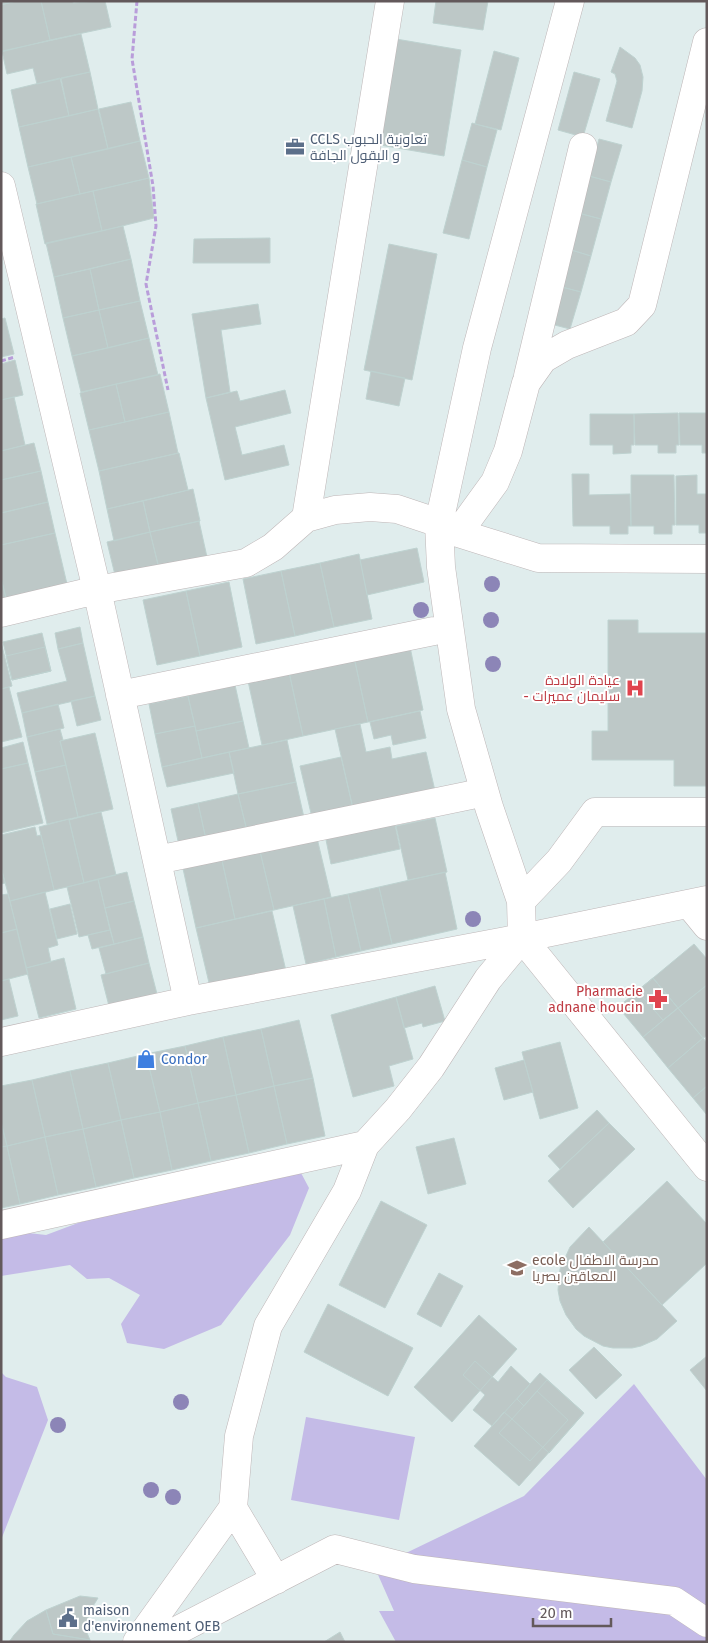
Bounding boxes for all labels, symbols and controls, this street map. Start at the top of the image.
place label: CCLS تعاونية الحبوب و البقول الجافة [310,131,427,164]
office icon: CCLS تعاونية الحبوب و البقول الجافة [284,136,306,158]
place label: عيادة الولادة - سليمان عميرات [523,672,620,705]
hospital icon: عيادة الولادة - سليمان عميرات [624,677,646,699]
place label: Pharmacie adnane houcin [548,983,643,1016]
pharmacy icon: Pharmacie adnane houcin [647,988,669,1010]
shop icon: Condor [135,1048,157,1070]
place label: Condor [161,1051,207,1068]
place label: ecole مدرسة الاطفال المعاقين بصريا [532,1252,659,1285]
school or university icon: ecole مدرسة الاطفال المعاقين بصريا [506,1257,528,1279]
scale bar [533,1596,610,1628]
place label: maison d'environnement OEB [83,1602,220,1635]
text: 20 m [540,1604,573,1622]
public building icon: maison d'environnement OEB [57,1607,79,1629]

